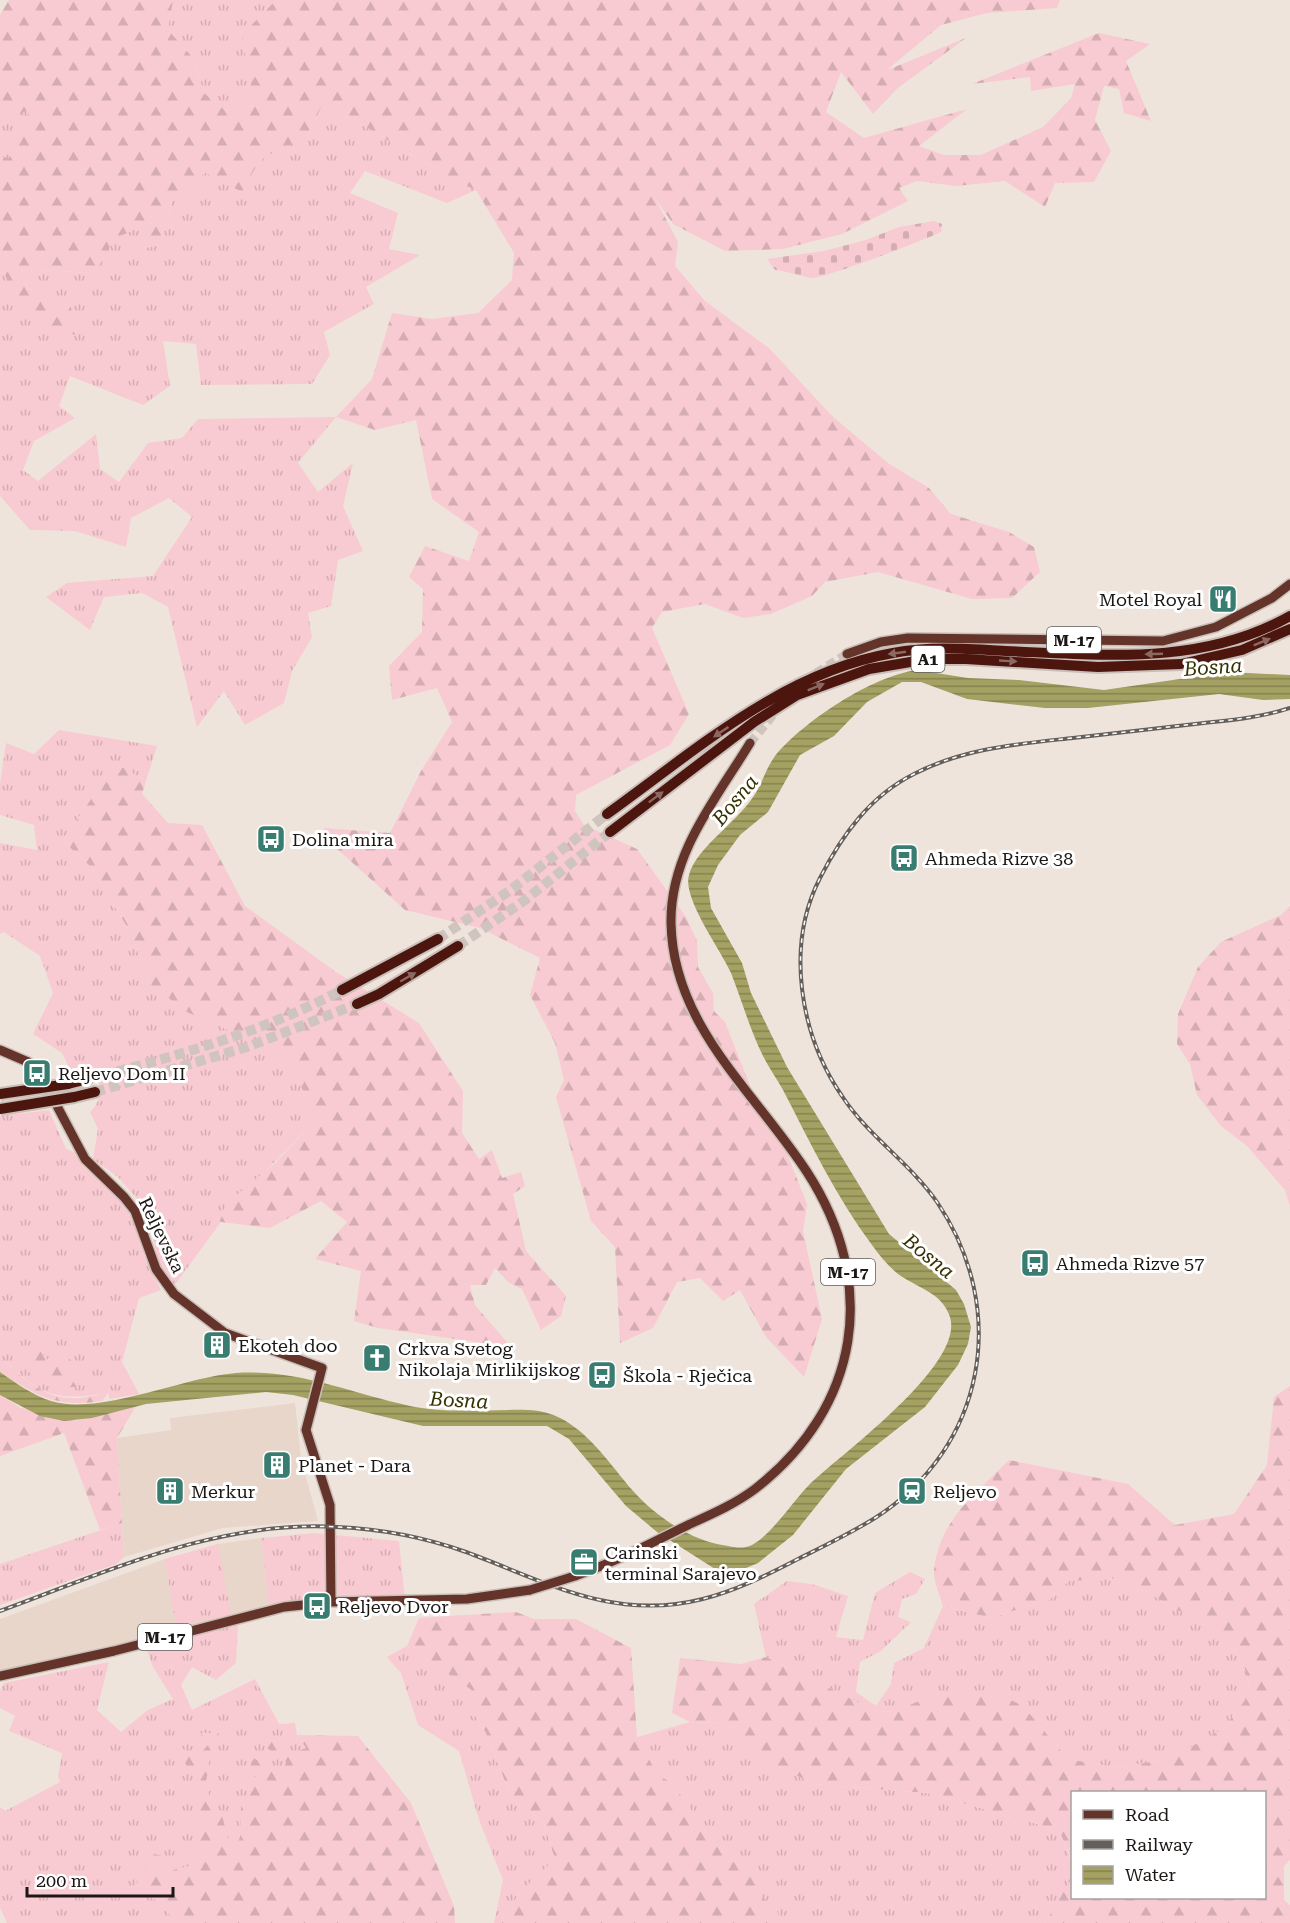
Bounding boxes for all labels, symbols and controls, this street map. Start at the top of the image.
restaurant icon: Motel Royal [1207,583,1239,615]
place label: Motel Royal [1099,589,1202,610]
road number: M-17 [1047,627,1101,653]
one-way arrow [1253,637,1271,646]
road number: A1 [912,646,944,672]
one-way arrow [887,648,906,658]
one-way arrow [1145,650,1164,659]
water label: Bosna [1182,653,1243,681]
one-way arrow [998,656,1017,666]
one-way arrow [808,682,826,692]
one-way arrow [713,727,729,738]
water label: Bosna [706,770,763,831]
one-way arrow [648,790,664,803]
bus stop icon: Dolina mira [255,823,287,855]
place label: Dolina mira [292,829,394,850]
bus stop icon: Ahmeda Rizve 38 [888,842,920,874]
place label: Ahmeda Rizve 38 [925,848,1073,869]
one-way arrow [400,972,417,982]
bus stop icon: Reljevo Dom II [21,1057,53,1089]
place label: Reljevo Dom II [58,1063,186,1084]
street label: Reljevska [135,1194,189,1277]
water label: Bosna [898,1228,959,1284]
bus stop icon: Ahmeda Rizve 57 [1019,1247,1051,1279]
place label: Ahmeda Rizve 57 [1056,1253,1204,1274]
road number: M-17 [821,1259,875,1285]
building icon: Ekoteh doo [201,1329,233,1361]
place label: Ekoteh doo [238,1335,338,1356]
place label: Crkva Svetog Nikolaja Mirlikijskog [398,1338,580,1380]
church icon: Crkva Svetog Nikolaja Mirlikijskog [361,1342,393,1374]
bus stop icon: Škola - Rječica [586,1359,618,1391]
place label: Škola - Rječica [623,1365,752,1386]
water label: Bosna [428,1386,489,1414]
building icon: Planet - Dara [261,1449,293,1481]
place label: Planet - Dara [298,1455,411,1476]
building icon: Merkur [154,1475,186,1507]
station icon: Reljevo [896,1475,928,1507]
place label: Merkur [191,1481,255,1502]
place label: Reljevo [933,1481,997,1502]
place label: Carinski terminal Sarajevo [605,1542,757,1584]
office icon: Carinski terminal Sarajevo [568,1546,600,1578]
bus stop icon: Reljevo Dvor [301,1590,333,1622]
place label: Reljevo Dvor [338,1596,449,1617]
road number: M-17 [138,1624,192,1650]
legend [1071,1791,1266,1899]
text: Road [1125,1804,1170,1825]
text: Railway [1125,1834,1193,1855]
scale bar [27,1860,172,1898]
text: Water [1125,1864,1176,1885]
text: 200 m [36,1870,87,1891]

